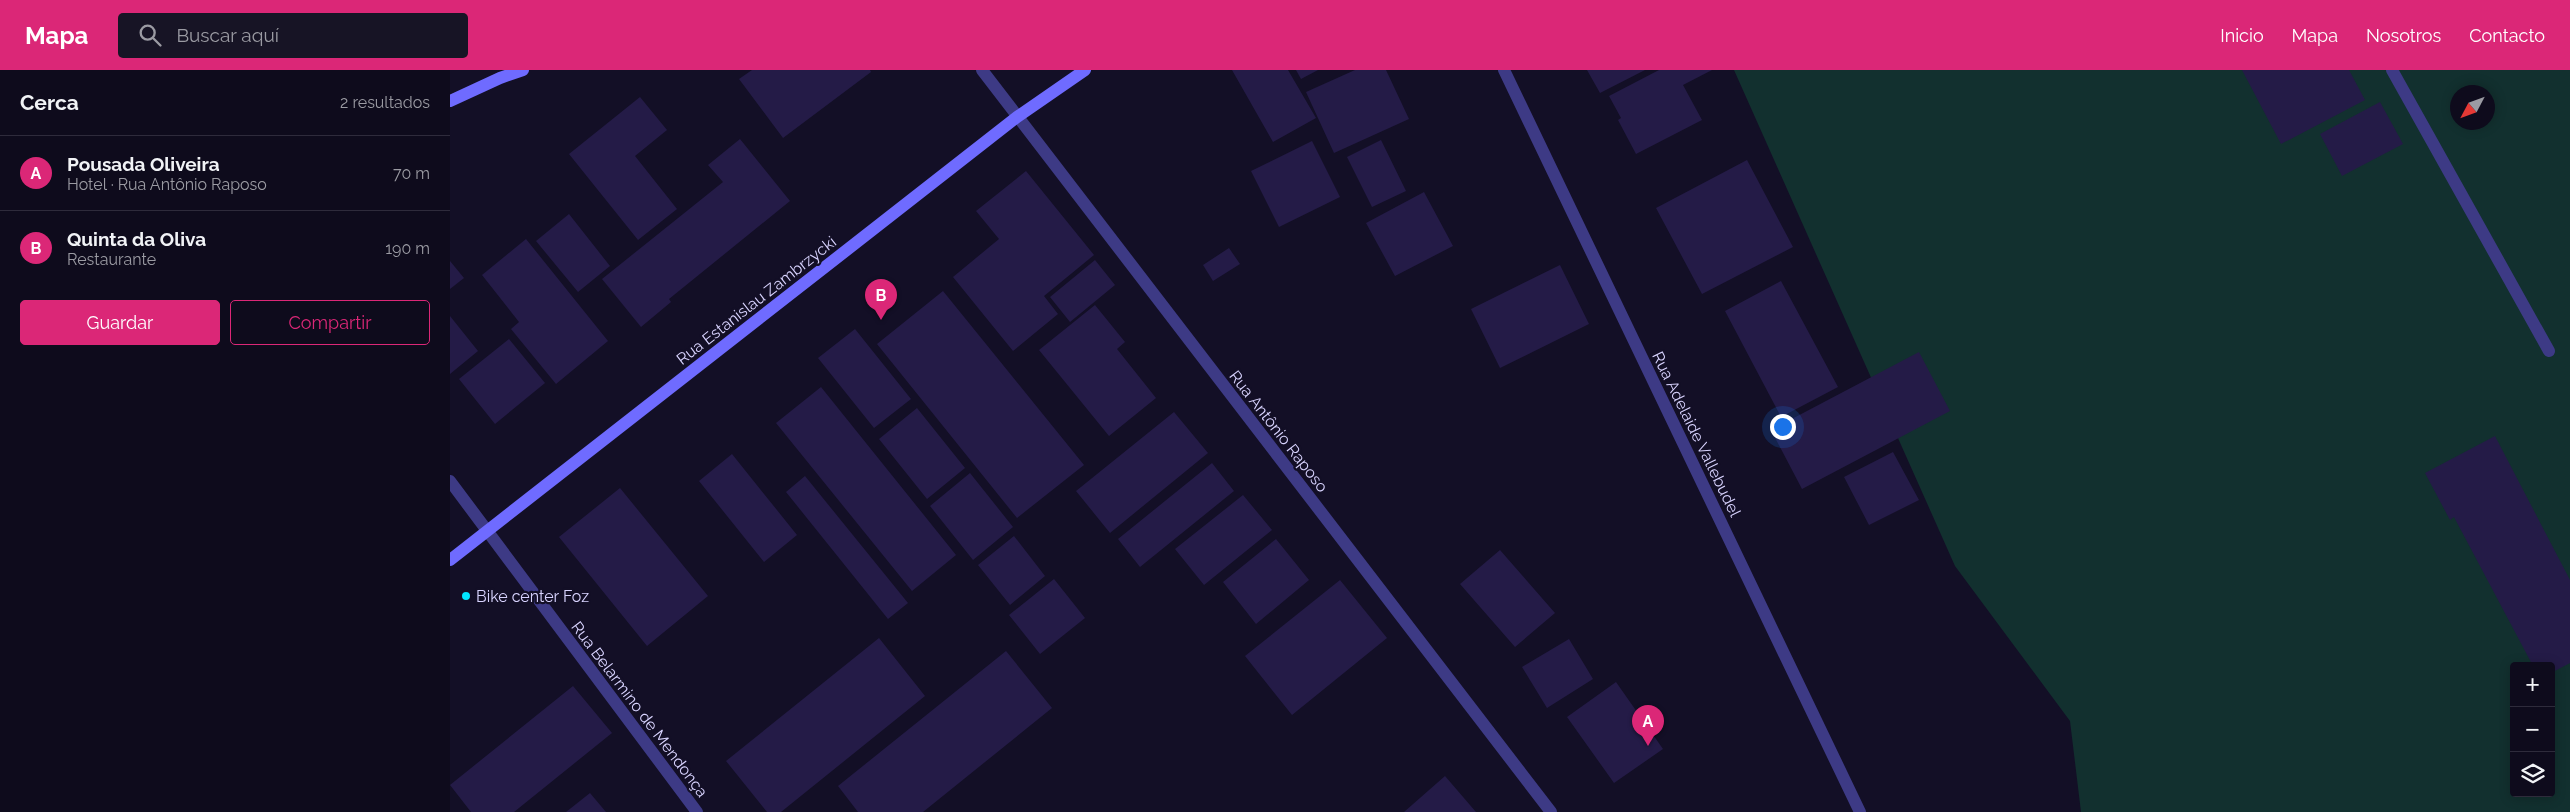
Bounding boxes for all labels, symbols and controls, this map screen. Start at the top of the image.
search box [118,13,468,58]
text: Mapa [25,21,88,50]
icon: search [136,21,164,49]
text: Buscar aquí [176,24,279,46]
text: Inicio [2220,25,2264,46]
text: Mapa [2292,25,2338,46]
text: Nosotros [2366,25,2441,46]
text: Contacto [2469,25,2545,46]
north arrow [2450,85,2495,130]
text: Cerca [20,90,79,115]
text: 2 resultados [340,93,430,112]
text: Pousada Oliveira [67,153,220,175]
text: A [31,164,41,183]
text: 70 m [393,164,430,183]
text: Hotel · Rua Antônio Raposo [67,175,267,194]
text: Quinta da Oliva [67,228,206,250]
street label: Rua Estanislau Zambrzycki [673,232,840,369]
text: B [31,239,41,258]
text: 190 m [385,239,430,258]
text: Restaurante [67,250,156,269]
pin: B [865,279,897,320]
button: Guardar [20,300,220,345]
button: Compartir [230,300,430,345]
street label: Rua Adelaide Vallebudel [1648,349,1745,520]
street label: Rua Antônio Raposo [1225,367,1332,496]
your location [1770,414,1796,440]
place label: Bike center Foz [476,587,589,606]
marker: Bike center Foz [460,590,472,602]
street label: Rua Belarmino de Mendonça [567,618,712,801]
map controls [2510,662,2555,797]
button: + [2510,662,2555,707]
pin: A [1632,705,1664,746]
button: − [2510,707,2555,752]
button: layers [2510,752,2555,797]

